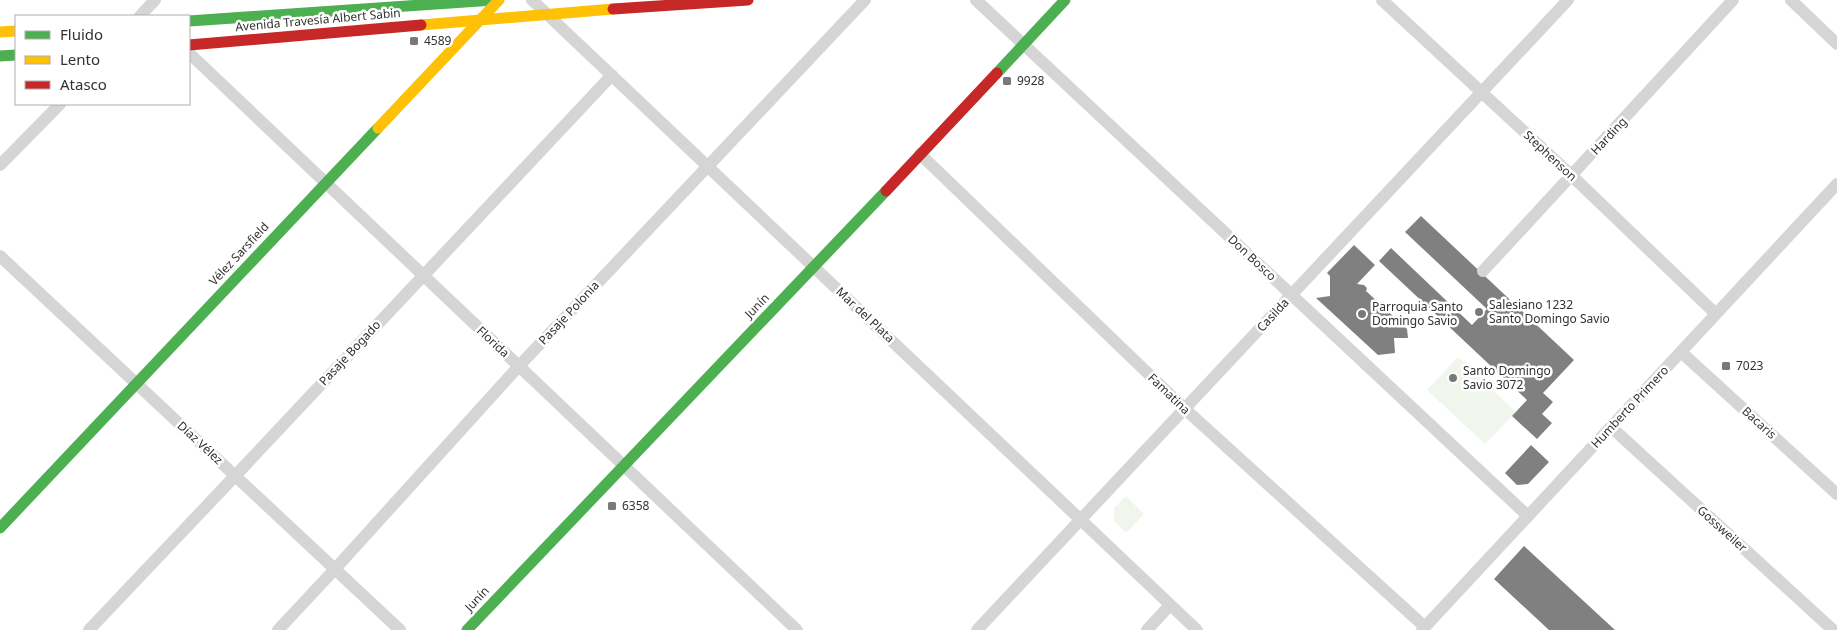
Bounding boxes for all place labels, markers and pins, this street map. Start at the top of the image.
place label: 4589 [424,32,452,49]
marker: 4589 [408,35,420,47]
place label: 9928 [1017,72,1045,89]
marker: 9928 [1001,75,1013,87]
place label: Salesiano 1232 Santo Domingo Savio [1489,296,1610,327]
place label: Parroquia Santo Domingo Savio [1372,298,1463,329]
marker: Salesiano 1232 Santo Domingo Savio [1473,306,1485,318]
marker: Parroquia Santo Domingo Savio [1356,308,1368,320]
place label: 7023 [1736,357,1764,374]
marker: 7023 [1720,360,1732,372]
place label: Santo Domingo Savio 3072 [1463,362,1551,393]
marker: Santo Domingo Savio 3072 [1447,372,1459,384]
place label: 6358 [622,497,650,514]
marker: 6358 [606,500,618,512]

